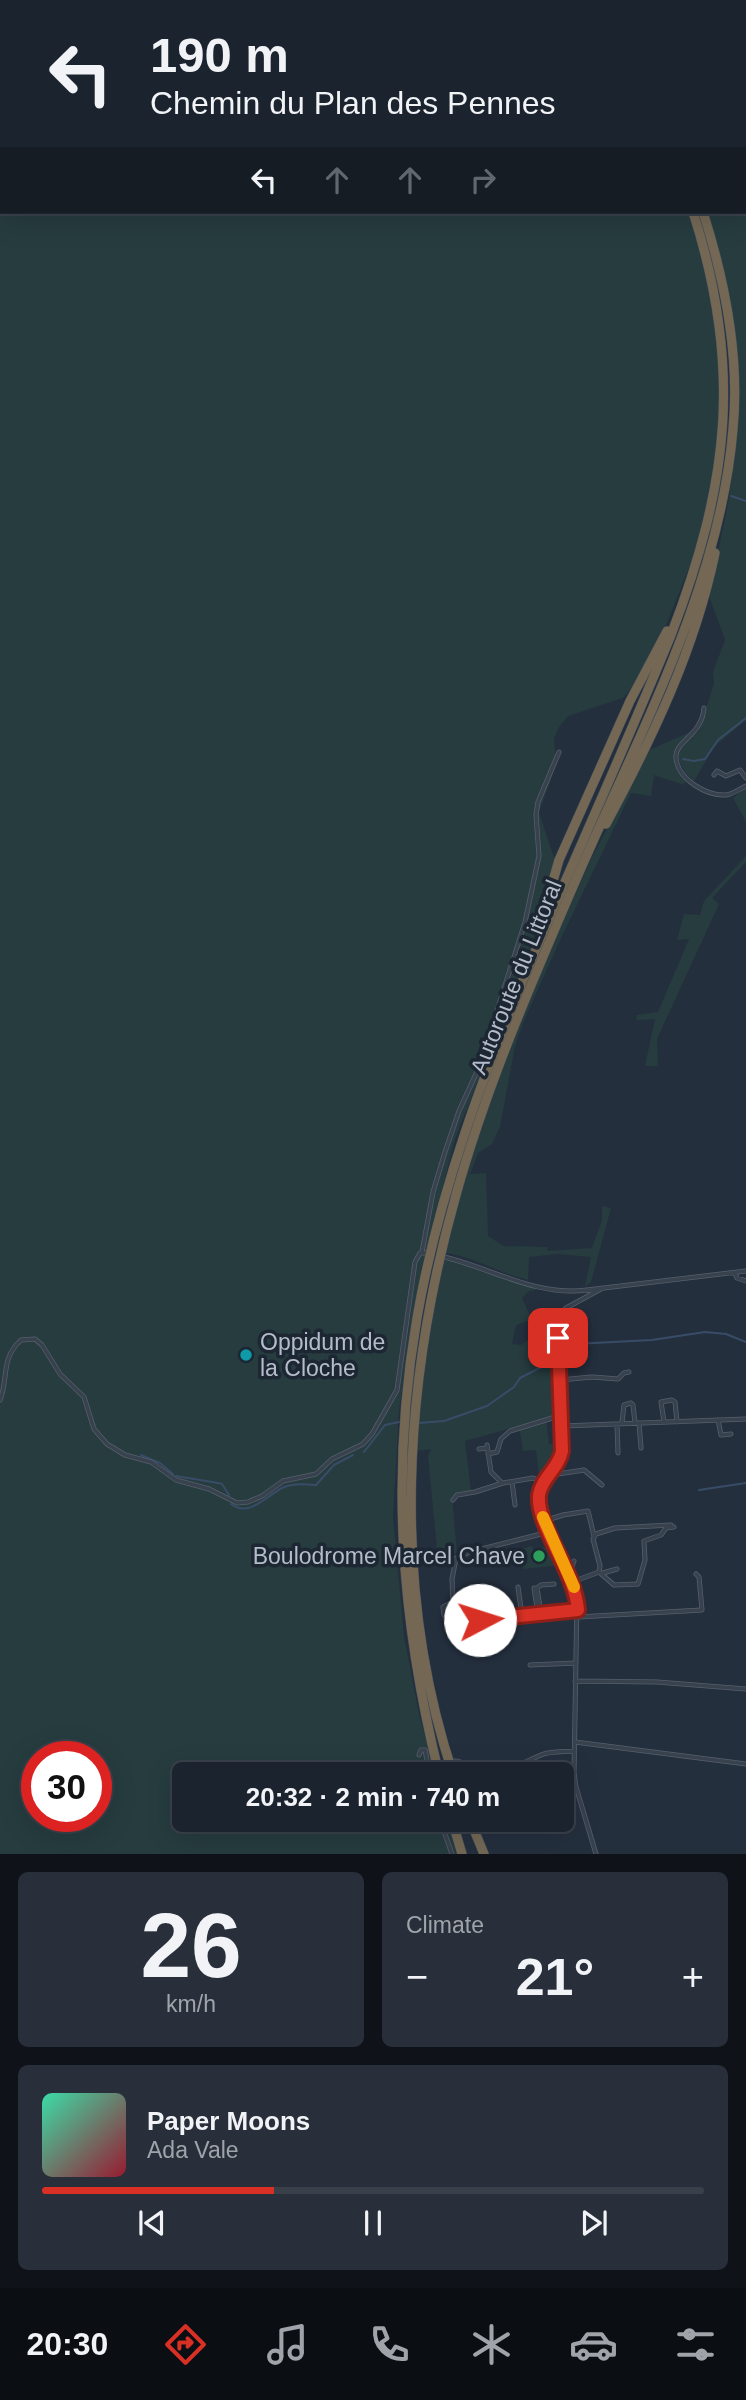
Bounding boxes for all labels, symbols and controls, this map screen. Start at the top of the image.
icon: left [35,28,126,119]
text: 190 m [150,28,289,82]
text: Chemin du Plan des Pennes [150,85,556,121]
icon: left [245,161,283,199]
icon: ahead [318,161,356,199]
icon: ahead [391,161,429,199]
icon: right [464,161,502,199]
street label: Autoroute du Littoral [465,876,567,1078]
pin [528,1308,588,1368]
icon: arrive [539,1319,577,1357]
place label: Oppidum de la Cloche [260,1329,385,1381]
marker: Oppidum de la Cloche [238,1347,254,1363]
place label: Boulodrome Marcel Chave [253,1543,525,1569]
marker: Boulodrome Marcel Chave [531,1548,547,1564]
position arrow [443,1583,517,1657]
speed limit sign: 30 [21,1741,112,1832]
text: 20:32 · 2 min · 740 m [246,1782,500,1812]
text: 26 [140,1895,242,1996]
text: Climate [406,1912,484,1938]
text: 21° [516,1948,594,2006]
text: − [406,1956,428,1998]
text: + [682,1956,704,1998]
text: km/h [166,1991,216,2017]
text: Paper Moons [147,2106,310,2136]
text: Ada Vale [147,2137,239,2163]
icon: previous [133,2204,171,2242]
icon: pause [354,2204,392,2242]
icon: next [575,2204,613,2242]
icon: directions [161,2320,210,2369]
icon: music [263,2320,312,2369]
icon: phone [365,2320,414,2369]
icon: climate [467,2320,516,2369]
icon: car [569,2320,618,2369]
icon: filters [671,2320,720,2369]
text: 20:30 [26,2326,108,2362]

